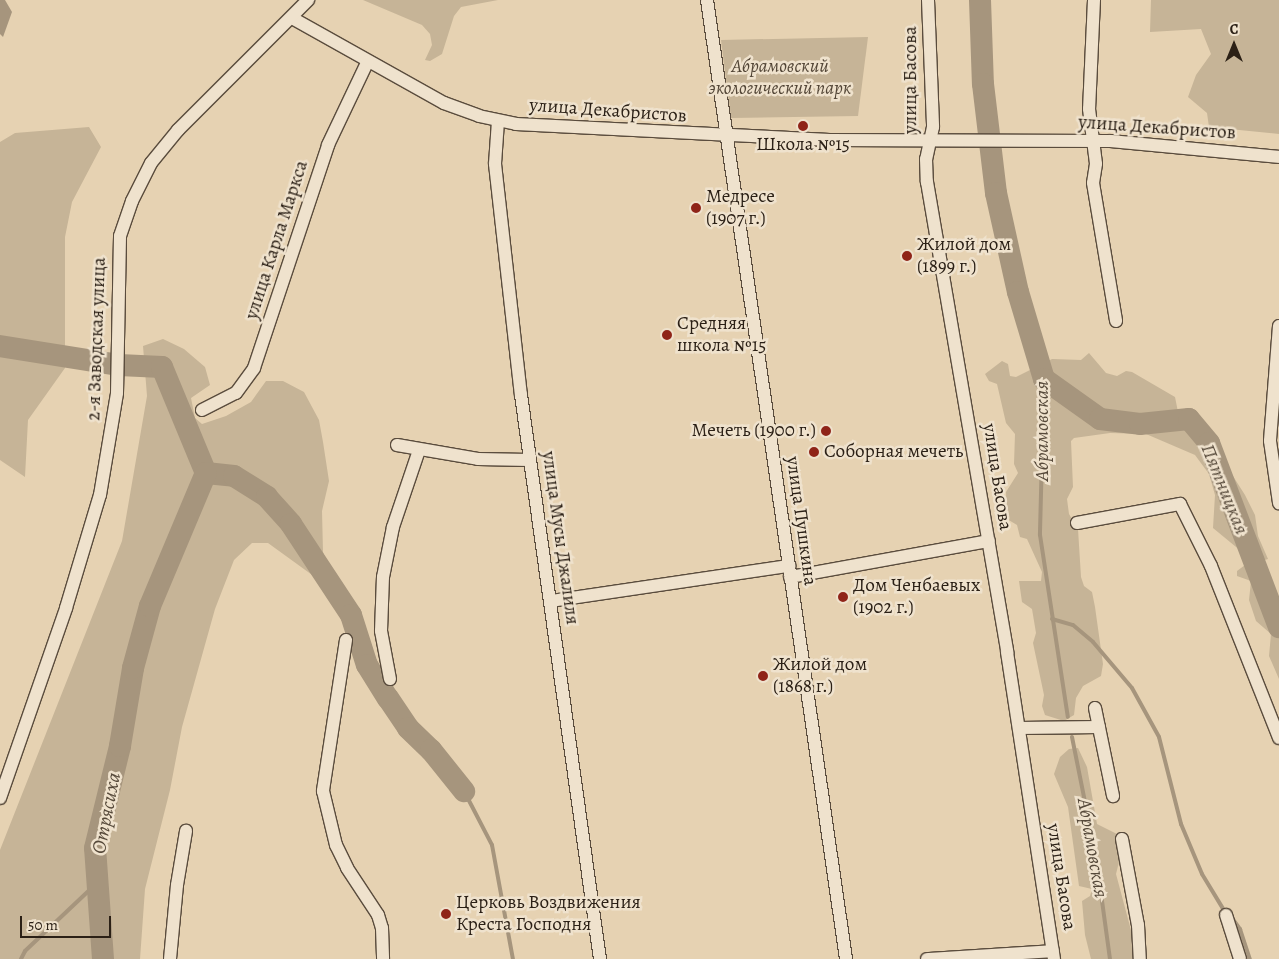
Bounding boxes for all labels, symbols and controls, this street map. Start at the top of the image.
north arrow [1209,20,1259,70]
text: С [1230,20,1238,39]
street label: улица Басова [900,26,922,134]
park label: Абрамовский экологический парк [709,56,851,100]
street label: улица Декабристов [529,94,687,128]
street label: улица Декабристов [1078,111,1236,145]
marker: Школа №15 [797,120,809,132]
place label: Школа №15 [756,134,850,156]
street label: улица Карла Маркса [241,158,313,322]
place label: Медресе (1907 г.) [706,186,775,230]
marker: Медресе (1907 г.) [690,202,702,214]
place label: Жилой дом (1899 г.) [917,234,1011,278]
marker: Жилой дом (1899 г.) [901,250,913,262]
street label: 2-я Заводская улица [83,257,111,421]
place label: Средняя школа №15 [677,313,766,357]
marker: Средняя школа №15 [661,329,673,341]
water label: Абрамовская [1029,381,1053,481]
place label: Мечеть (1900 г.) [692,420,816,442]
street label: улица Басова [977,422,1017,532]
marker: Мечеть (1900 г.) [820,425,832,437]
water label: Пятницкая [1196,440,1254,538]
place label: Соборная мечеть [824,441,963,463]
marker: Соборная мечеть [808,446,820,458]
street label: улица Мусы Джалиля [537,450,583,626]
street label: улица Пушкина [781,455,821,587]
place label: Дом Ченбаевых (1902 г.) [853,575,980,619]
marker: Дом Ченбаевых (1902 г.) [837,591,849,603]
place label: Жилой дом (1868 г.) [773,654,867,698]
marker: Жилой дом (1868 г.) [757,670,769,682]
water label: Отрясиха [86,770,126,856]
water label: Абрамовская [1072,796,1114,900]
street label: улица Басова [1041,822,1081,932]
place label: Церковь Воздвижения Креста Господня [456,892,641,936]
scale bar [22,906,114,938]
marker: Церковь Воздвижения Креста Господня [440,908,452,920]
text: 50 m [28,915,58,935]

